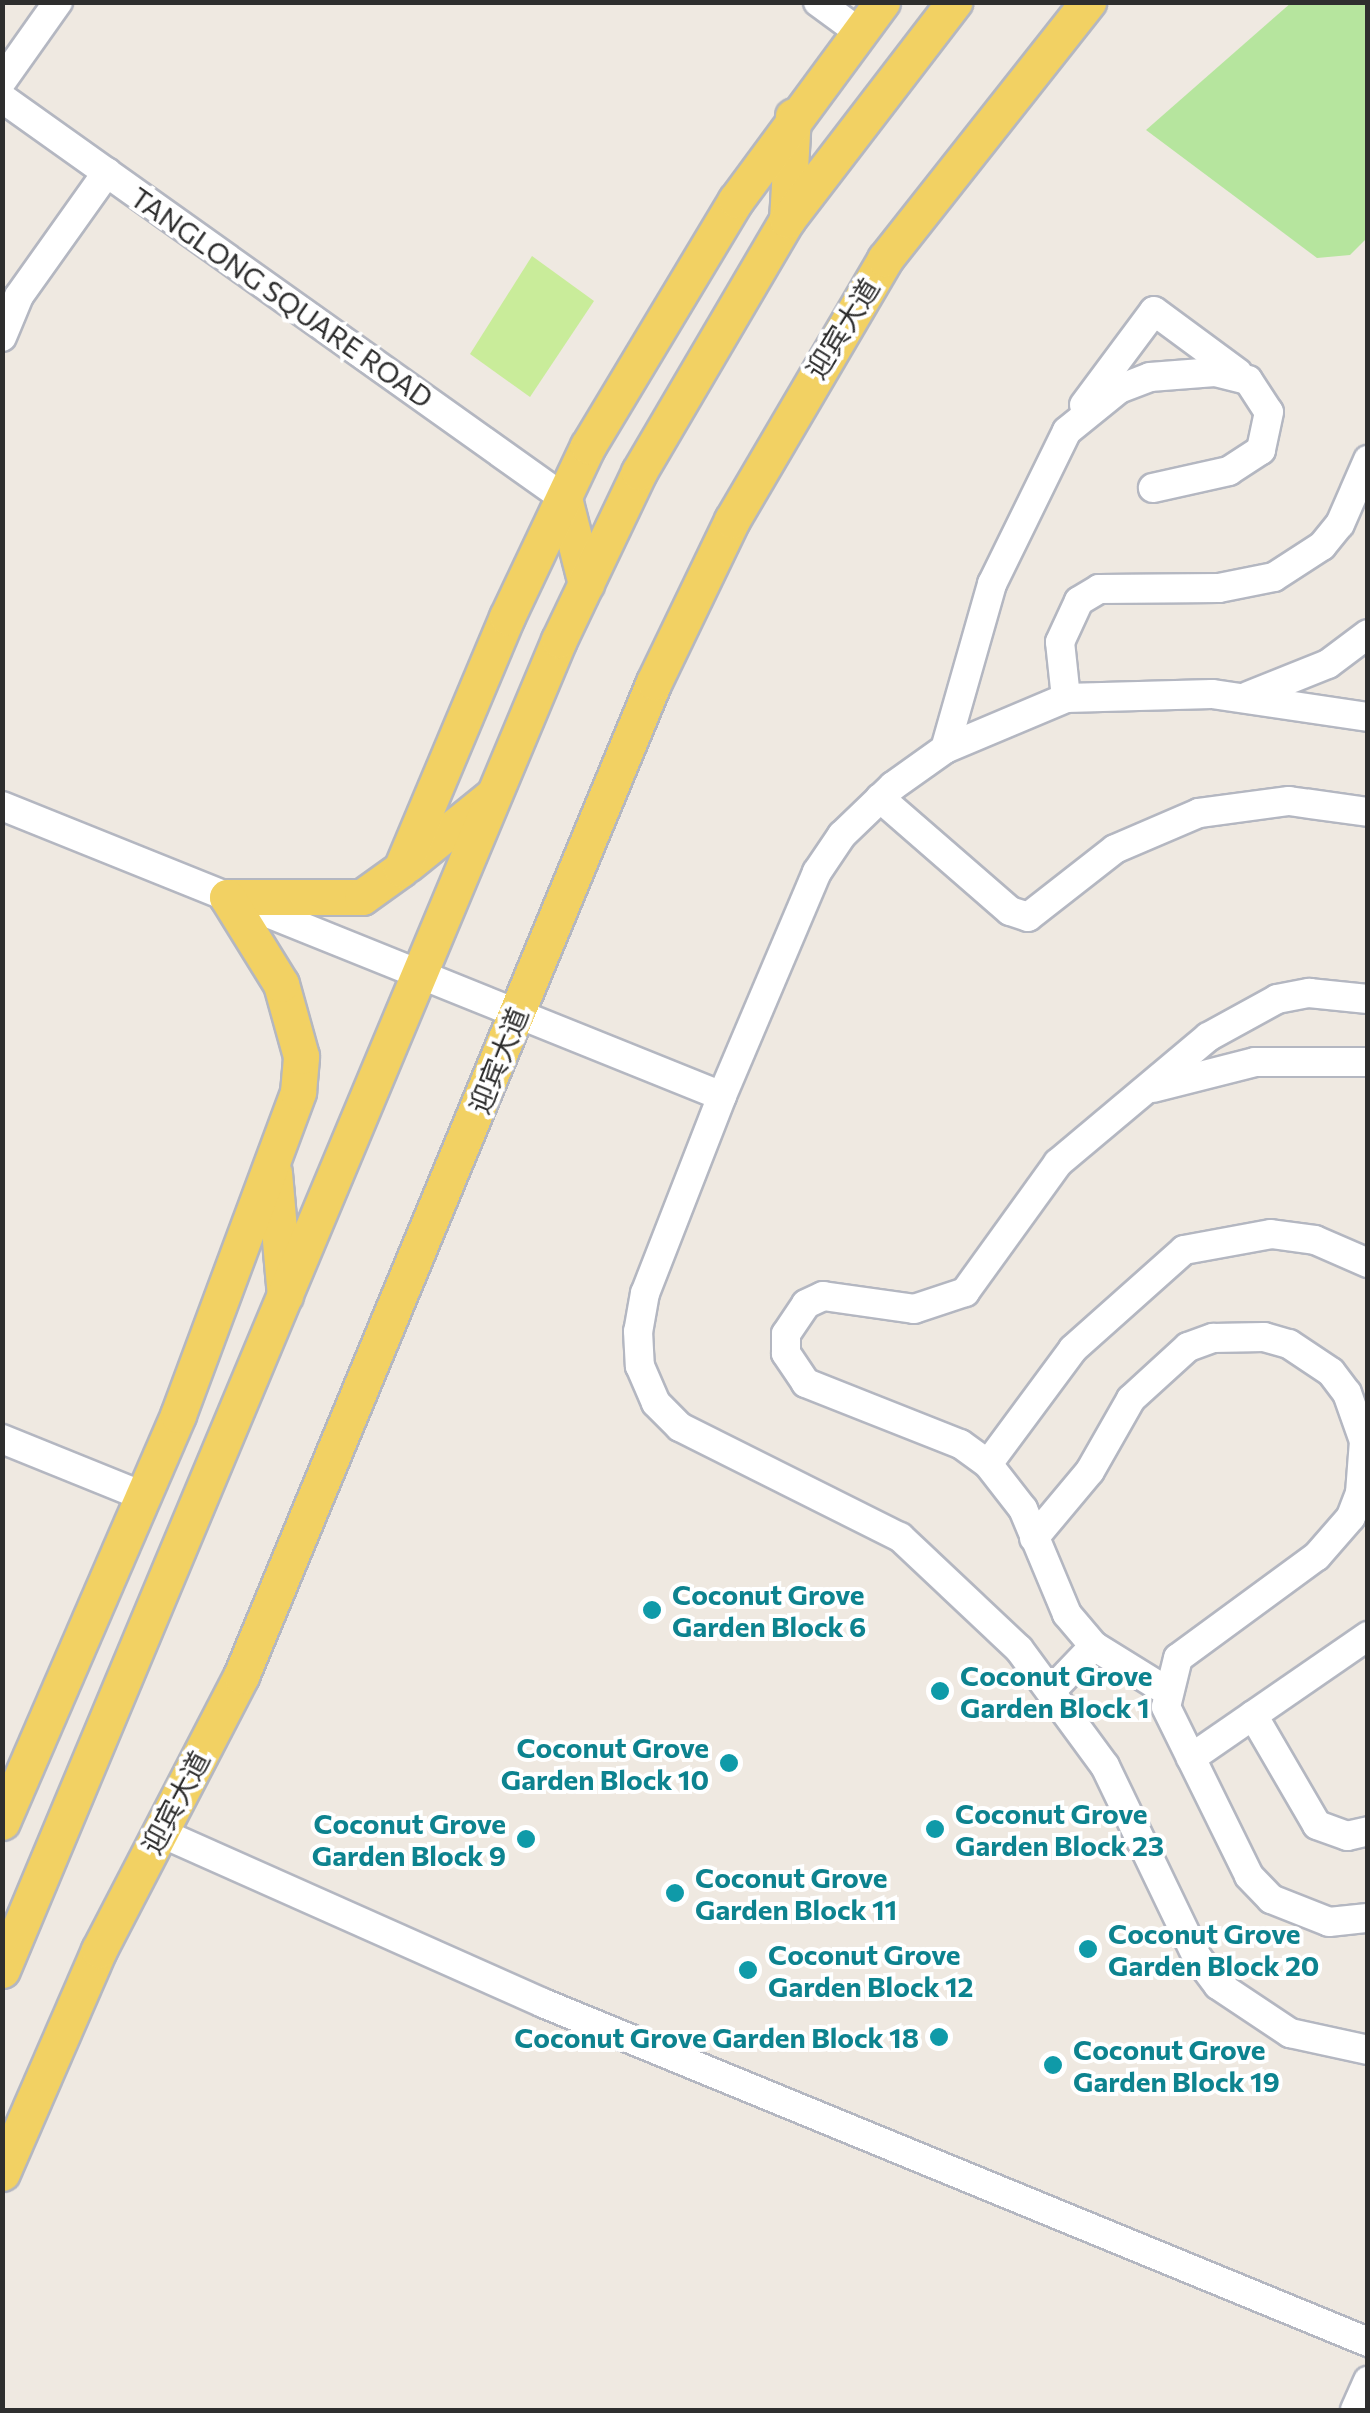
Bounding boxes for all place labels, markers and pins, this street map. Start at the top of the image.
place label: Coconut Grove Garden Block 6 [672,1577,866,1643]
marker: Coconut Grove Garden Block 6 [641,1599,663,1621]
place label: Coconut Grove Garden Block 1 [960,1658,1153,1724]
marker: Coconut Grove Garden Block 1 [929,1680,951,1702]
place label: Coconut Grove Garden Block 10 [501,1730,709,1796]
marker: Coconut Grove Garden Block 10 [718,1752,740,1774]
place label: Coconut Grove Garden Block 23 [955,1796,1164,1862]
place label: Coconut Grove Garden Block 9 [312,1806,506,1872]
marker: Coconut Grove Garden Block 23 [924,1818,946,1840]
marker: Coconut Grove Garden Block 9 [515,1828,537,1850]
place label: Coconut Grove Garden Block 11 [695,1860,897,1926]
marker: Coconut Grove Garden Block 11 [664,1882,686,1904]
place label: Coconut Grove Garden Block 20 [1108,1916,1319,1982]
place label: Coconut Grove Garden Block 12 [768,1937,973,2003]
marker: Coconut Grove Garden Block 20 [1077,1938,1099,1960]
marker: Coconut Grove Garden Block 12 [737,1959,759,1981]
place label: Coconut Grove Garden Block 18 [514,2020,919,2054]
marker: Coconut Grove Garden Block 18 [928,2026,950,2048]
place label: Coconut Grove Garden Block 19 [1073,2032,1280,2098]
marker: Coconut Grove Garden Block 19 [1042,2054,1064,2076]

